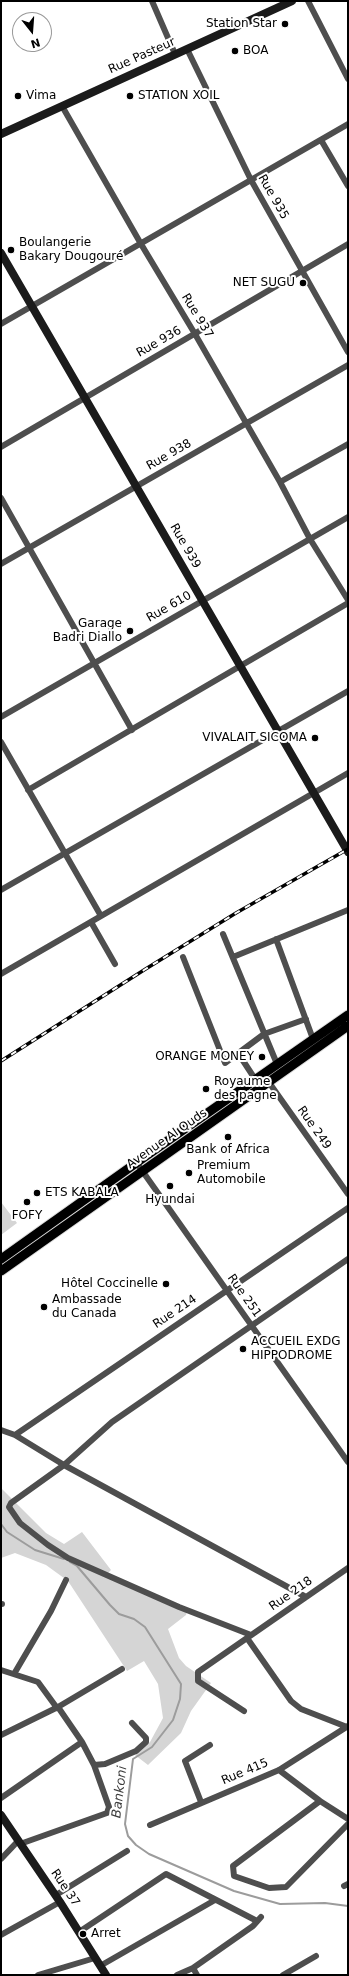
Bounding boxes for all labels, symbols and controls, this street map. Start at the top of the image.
north arrow [12,12,52,52]
place label: Station Star [206,17,277,31]
marker: Station Star [280,19,290,29]
text: N [29,35,42,51]
street label: Rue Pasteur [106,35,178,77]
place label: BOA [243,44,268,58]
marker: BOA [230,46,240,56]
place label: Vima [26,89,56,103]
place label: STATION XOIL [138,89,220,103]
marker: Vima [13,91,23,101]
marker: STATION XOIL [125,91,135,101]
street label: Rue 935 [254,172,292,222]
place label: Boulangerie Bakary Dougouré [19,236,123,264]
marker: Boulangerie Bakary Dougouré [6,245,16,255]
place label: NET SUGU [233,276,295,290]
marker: NET SUGU [298,278,308,288]
street label: Rue 937 [178,291,216,341]
street label: Rue 936 [134,323,184,361]
street label: Rue 938 [144,436,194,474]
street label: Rue 939 [166,521,204,571]
street label: Rue 610 [144,588,194,626]
place label: Garage Badri Diallo [53,617,122,645]
marker: Garage Badri Diallo [125,626,135,636]
place label: VIVALAIT SICOMA [202,731,307,745]
marker: VIVALAIT SICOMA [310,733,320,743]
place label: ORANGE MONEY [155,1050,254,1064]
marker: ORANGE MONEY [257,1052,267,1062]
place label: Royaume des pagne [214,1075,277,1103]
marker: Royaume des pagne [201,1084,211,1094]
street label: Rue 249 [294,1104,334,1152]
street label: Avenue Al Quds [124,1106,210,1172]
marker: Bank of Africa [223,1132,233,1142]
place label: Bank of Africa [186,1143,270,1157]
place label: Premium Automobile [197,1159,266,1187]
marker: Premium Automobile [184,1168,194,1178]
marker: Hyundai [165,1181,175,1191]
place label: ETS KABALA [45,1186,119,1200]
marker: ETS KABALA [32,1188,42,1198]
place label: Hyundai [145,1193,195,1207]
marker: FOFY [22,1197,32,1207]
place label: FOFY [12,1209,42,1223]
street label: Rue 251 [224,1272,264,1320]
place label: Hôtel Coccinelle [61,1277,158,1291]
marker: Hôtel Coccinelle [161,1279,171,1289]
street label: Rue 214 [150,1292,200,1332]
place label: Ambassade du Canada [52,1293,122,1321]
marker: Ambassade du Canada [39,1302,49,1312]
place label: ACCUEIL EXDG HIPPODROME [251,1335,341,1363]
marker: ACCUEIL EXDG HIPPODROME [238,1344,248,1354]
street label: Rue 218 [267,1574,315,1614]
street label: Rue 415 [219,1756,271,1788]
water label: Bankoni [109,1765,131,1819]
street label: Rue 37 [47,1867,83,1909]
place label: Arret [91,1927,121,1941]
marker: Arret [78,1929,88,1939]

